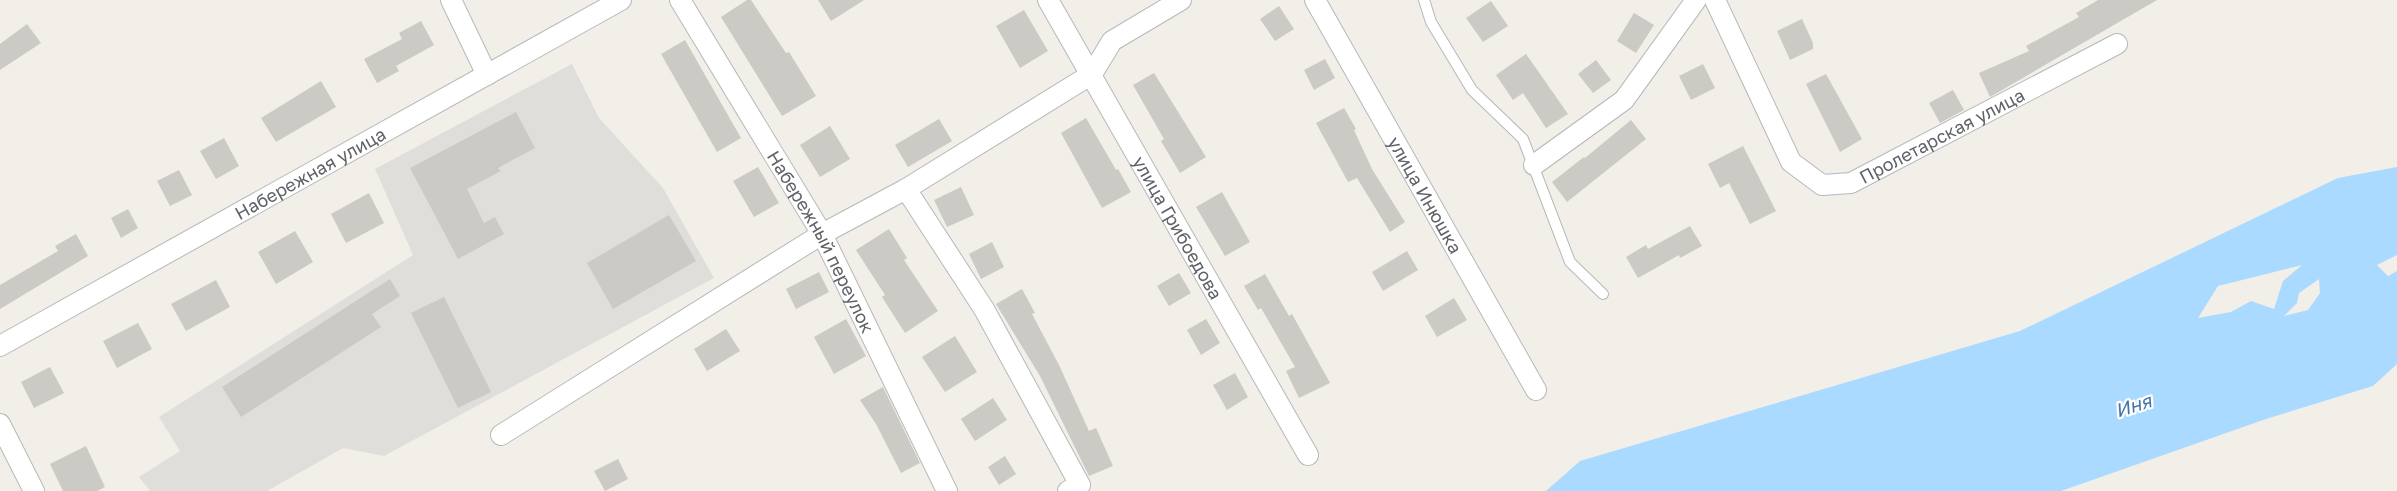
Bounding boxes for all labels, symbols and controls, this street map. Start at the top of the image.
street label: Пролетарская улица [1855,83,2028,188]
street label: Набережная улица [231,122,389,224]
street label: улица Инюшка [1384,133,1467,257]
street label: Набережный переулок [763,146,879,336]
street label: улица Грибоедова [1128,152,1228,303]
water label: Иня [2112,388,2155,422]

